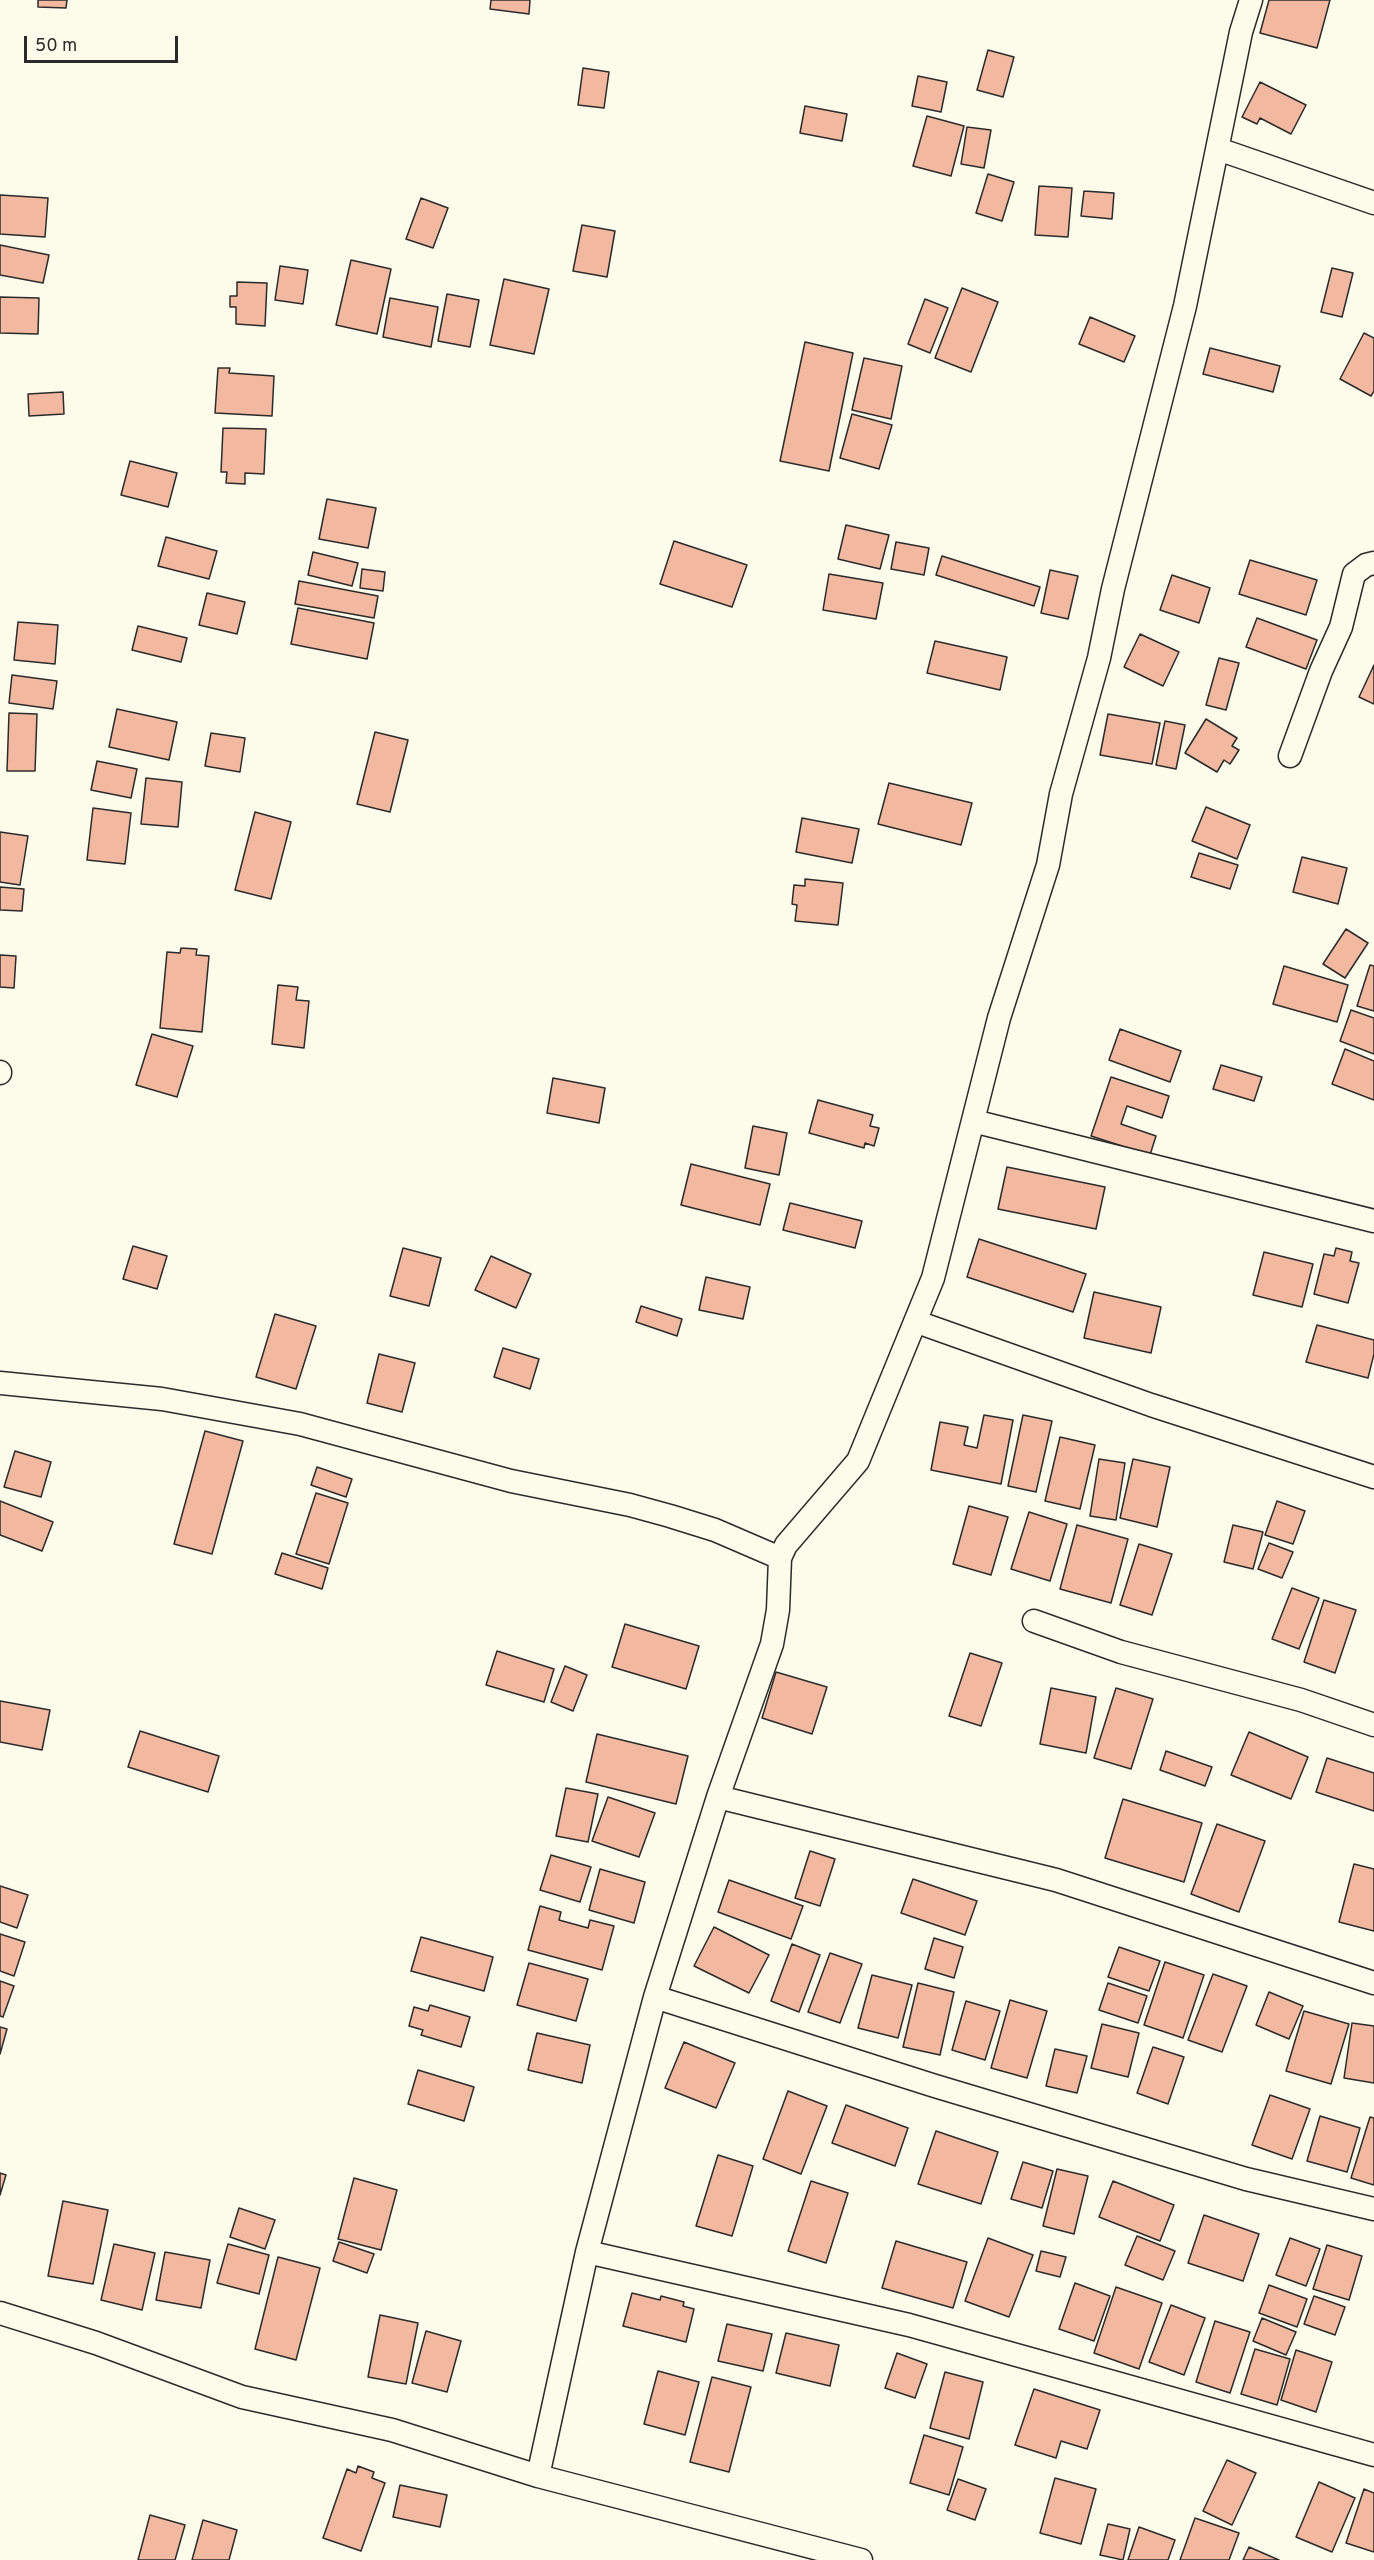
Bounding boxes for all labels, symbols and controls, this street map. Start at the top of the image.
scale bar [27,24,182,62]
text: 50 m [35,35,77,58]

